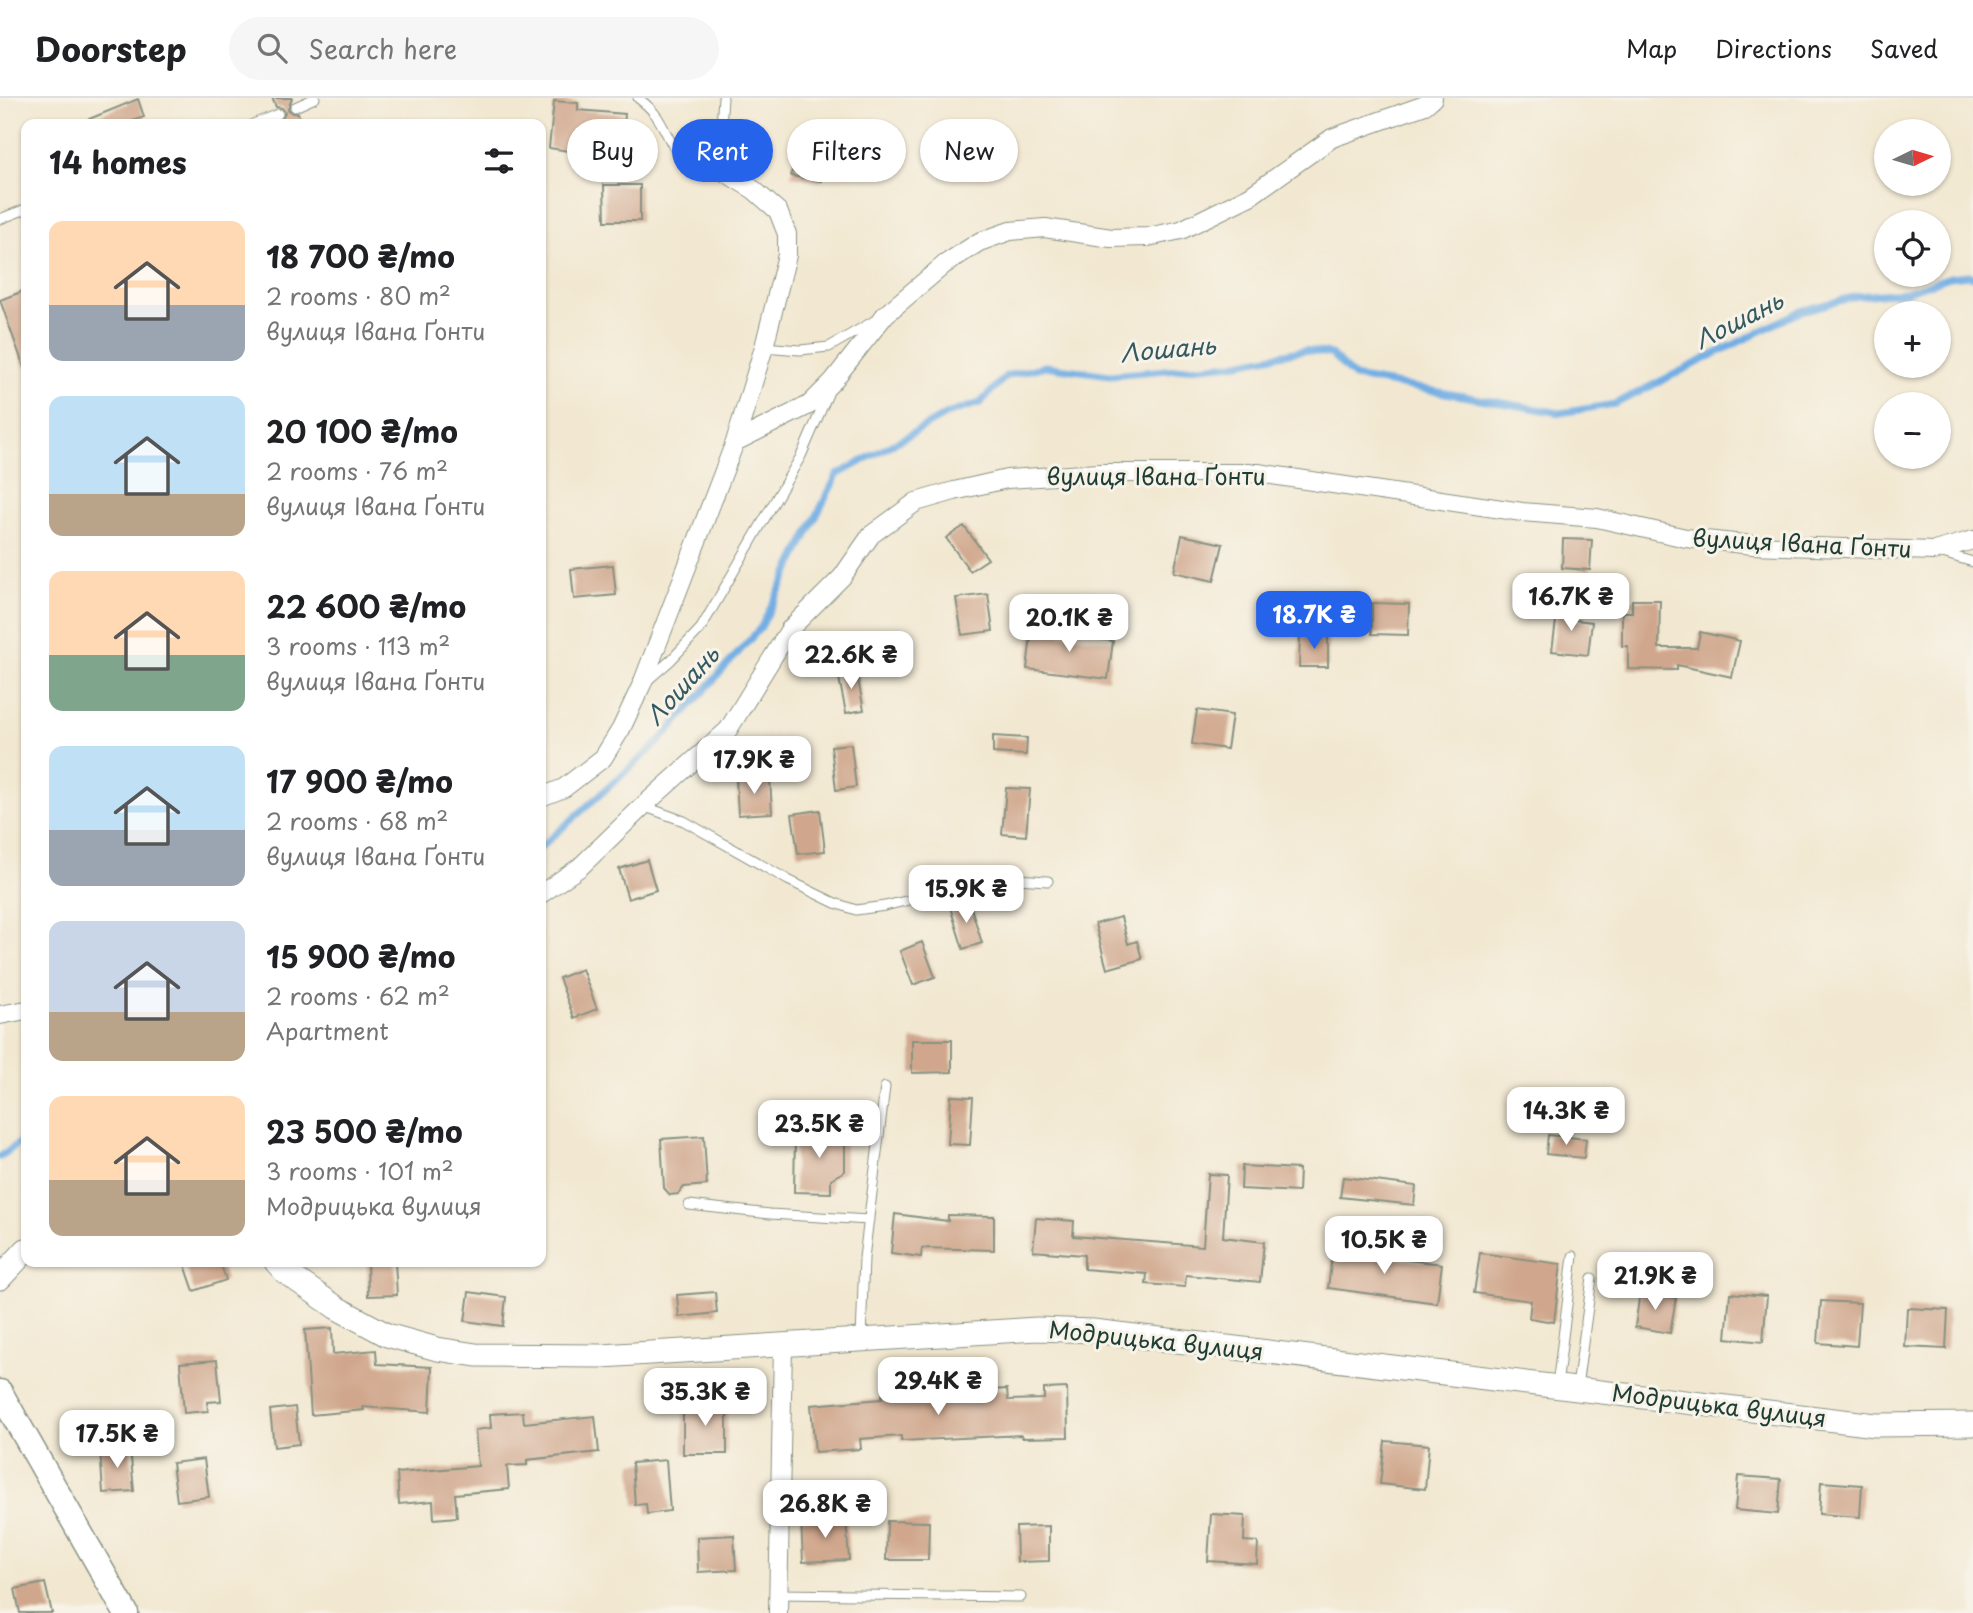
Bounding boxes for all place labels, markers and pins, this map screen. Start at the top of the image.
pin: 16.7K ₴ [1506,574,1636,633]
pin: 18.7K ₴ [1249,592,1379,651]
pin: 20.1K ₴ [1004,594,1134,654]
pin: 22.6K ₴ [786,632,916,691]
pin: 17.9K ₴ [689,736,819,796]
pin: 15.9K ₴ [901,866,1031,925]
pin: 14.3K ₴ [1501,1088,1631,1147]
pin: 23.5K ₴ [754,1100,884,1160]
pin: 10.5K ₴ [1319,1216,1449,1276]
pin: 21.9K ₴ [1590,1252,1720,1312]
pin: 29.4K ₴ [873,1358,1003,1417]
pin: 35.3K ₴ [640,1368,770,1428]
pin: 17.5K ₴ [52,1410,182,1470]
pin: 26.8K ₴ [760,1480,890,1540]

